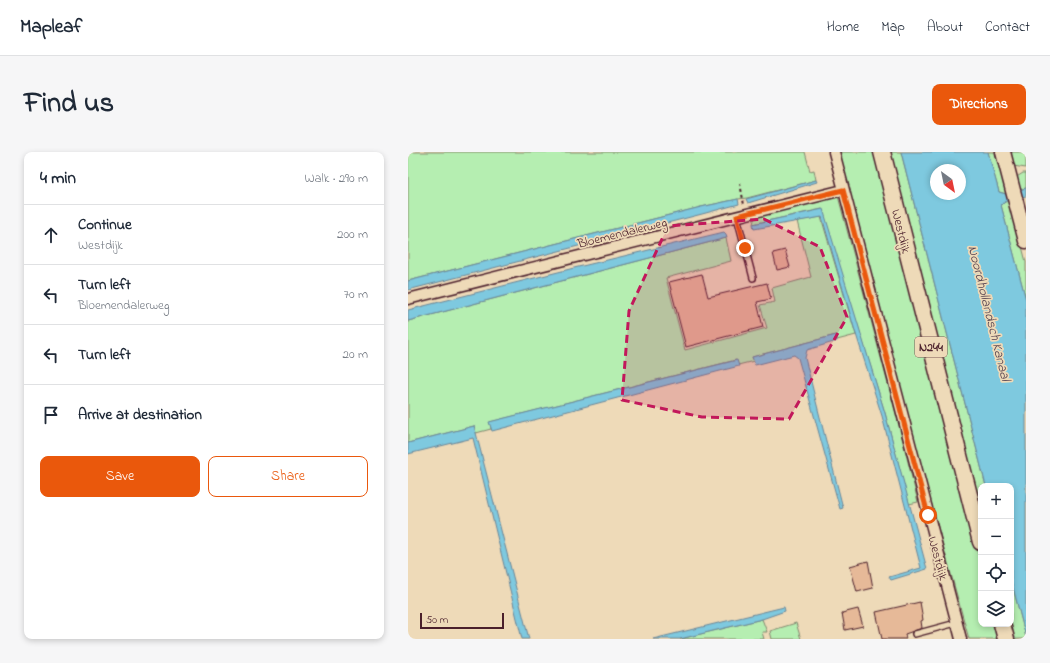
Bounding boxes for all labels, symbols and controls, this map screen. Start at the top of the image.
text: Mapleaf [20,14,82,41]
text: Home [827,17,859,38]
text: Map [881,17,905,38]
text: About [927,17,963,38]
text: Contact [985,17,1030,38]
text: Find us [24,84,114,125]
button: Directions [932,84,1026,125]
north arrow [930,164,966,200]
text: 4 min [40,166,76,191]
text: Walk · 290 m [304,169,368,188]
street label: Westdijk [886,207,915,256]
street label: Bloemendalerweg [575,213,669,255]
text: Continue [78,214,132,236]
icon: ahead [40,224,62,246]
text: 200 m [337,225,368,244]
text: Westdijk [78,236,123,255]
route end [736,239,754,257]
water label: Noordhollandsch Kanaal [962,243,1016,385]
text: Turn left [78,274,131,296]
icon: left [40,284,62,306]
text: 70 m [344,285,368,304]
text: Bloemendalerweg [78,296,170,315]
road number: N244 [915,337,947,357]
icon: left [40,344,62,366]
text: Turn left [78,344,131,366]
text: 20 m [343,345,368,364]
icon: arrive [40,404,62,426]
text: Arrive at destination [78,404,202,426]
button: Save [40,456,200,497]
button: Share [208,456,368,497]
map controls [978,483,1014,627]
button: + [978,483,1014,519]
route start [919,506,937,524]
button: − [978,519,1014,555]
street label: Westdijk [923,534,953,583]
button: locate [978,555,1014,591]
button: layers [978,591,1014,627]
scale bar [420,611,504,630]
text: 50 m [426,612,448,628]

